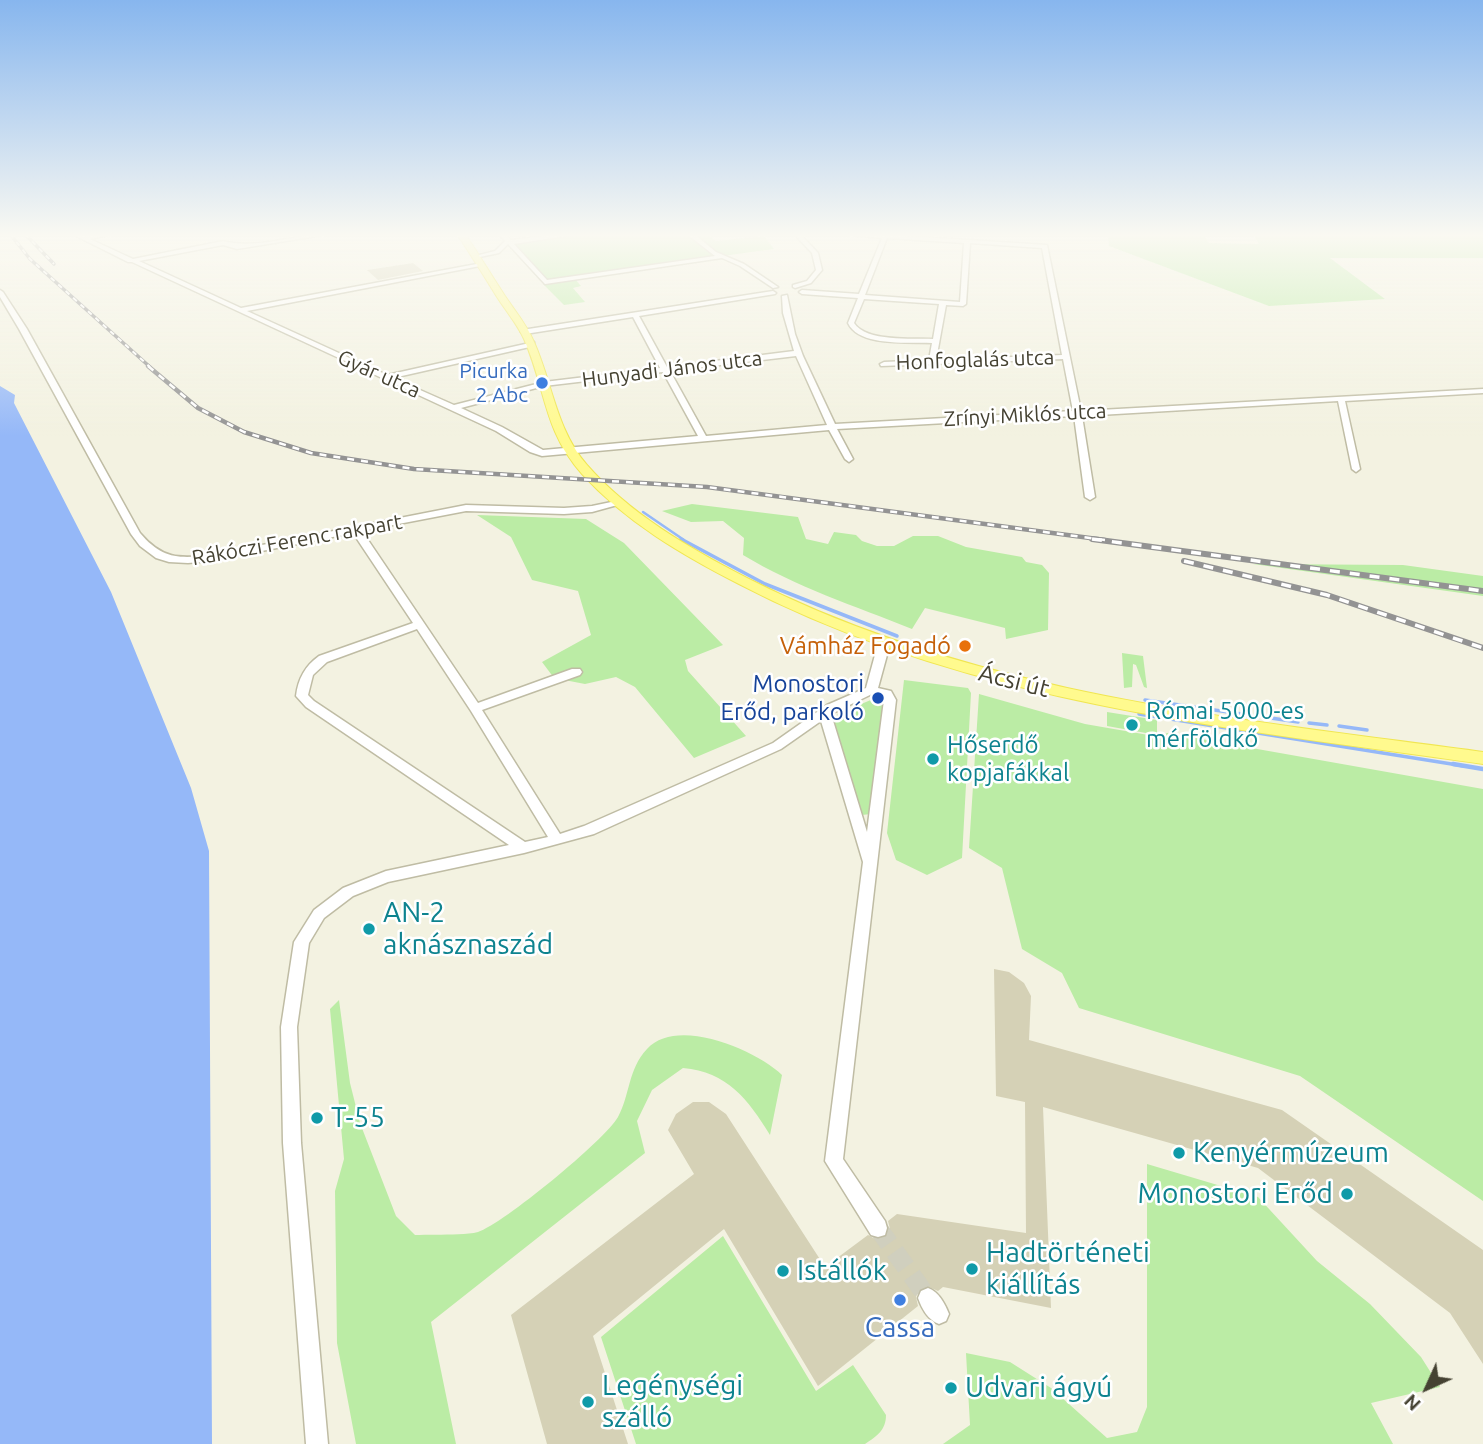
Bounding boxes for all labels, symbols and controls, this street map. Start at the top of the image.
street label: Gyár utca [334,345,424,403]
street label: Hunyadi János utca [580,345,764,393]
street label: Honfoglalás utca [895,345,1055,375]
place label: Picurka 2 Abc [459,358,528,408]
marker: Picurka 2 Abc [534,375,550,391]
street label: Zrínyi Miklós utca [943,398,1107,432]
street label: Rákóczi Ferenc rakpart [190,509,404,571]
place label: Vámház Fogadó [780,632,951,660]
marker: Vámház Fogadó [957,638,973,654]
street label: Ácsi út [976,658,1052,704]
place label: Monostori Erőd, parkoló [721,670,864,726]
marker: Monostori Erőd, parkoló [870,690,886,706]
place label: Római 5000-es mérföldkő [1146,697,1304,753]
marker: Római 5000-es mérföldkő [1124,717,1140,733]
place label: Hőserdő kopjafákkal [947,731,1069,787]
marker: Hőserdő kopjafákkal [925,751,941,767]
place label: AN-2 aknásznaszád [383,896,553,962]
marker: AN-2 aknásznaszád [361,921,377,937]
place label: T-55 [331,1101,385,1135]
marker: T-55 [309,1110,325,1126]
place label: Kenyérmúzeum [1193,1136,1389,1170]
marker: Kenyérmúzeum [1171,1145,1187,1161]
place label: Monostori Erőd [1138,1177,1333,1211]
marker: Monostori Erőd [1339,1186,1355,1202]
place label: Hadtörténeti kiállítás [986,1236,1150,1302]
place label: Istállók [797,1254,887,1288]
marker: Hadtörténeti kiállítás [964,1261,980,1277]
marker: Istállók [775,1263,791,1279]
marker: Cassa [892,1292,908,1308]
place label: Cassa [865,1311,935,1345]
north arrow [1392,1353,1462,1423]
place label: Legénységi szálló [602,1369,743,1435]
place label: Udvari ágyú [965,1371,1112,1405]
marker: Udvari ágyú [943,1380,959,1396]
text: N [1399,1390,1425,1416]
marker: Legénységi szálló [580,1394,596,1410]

